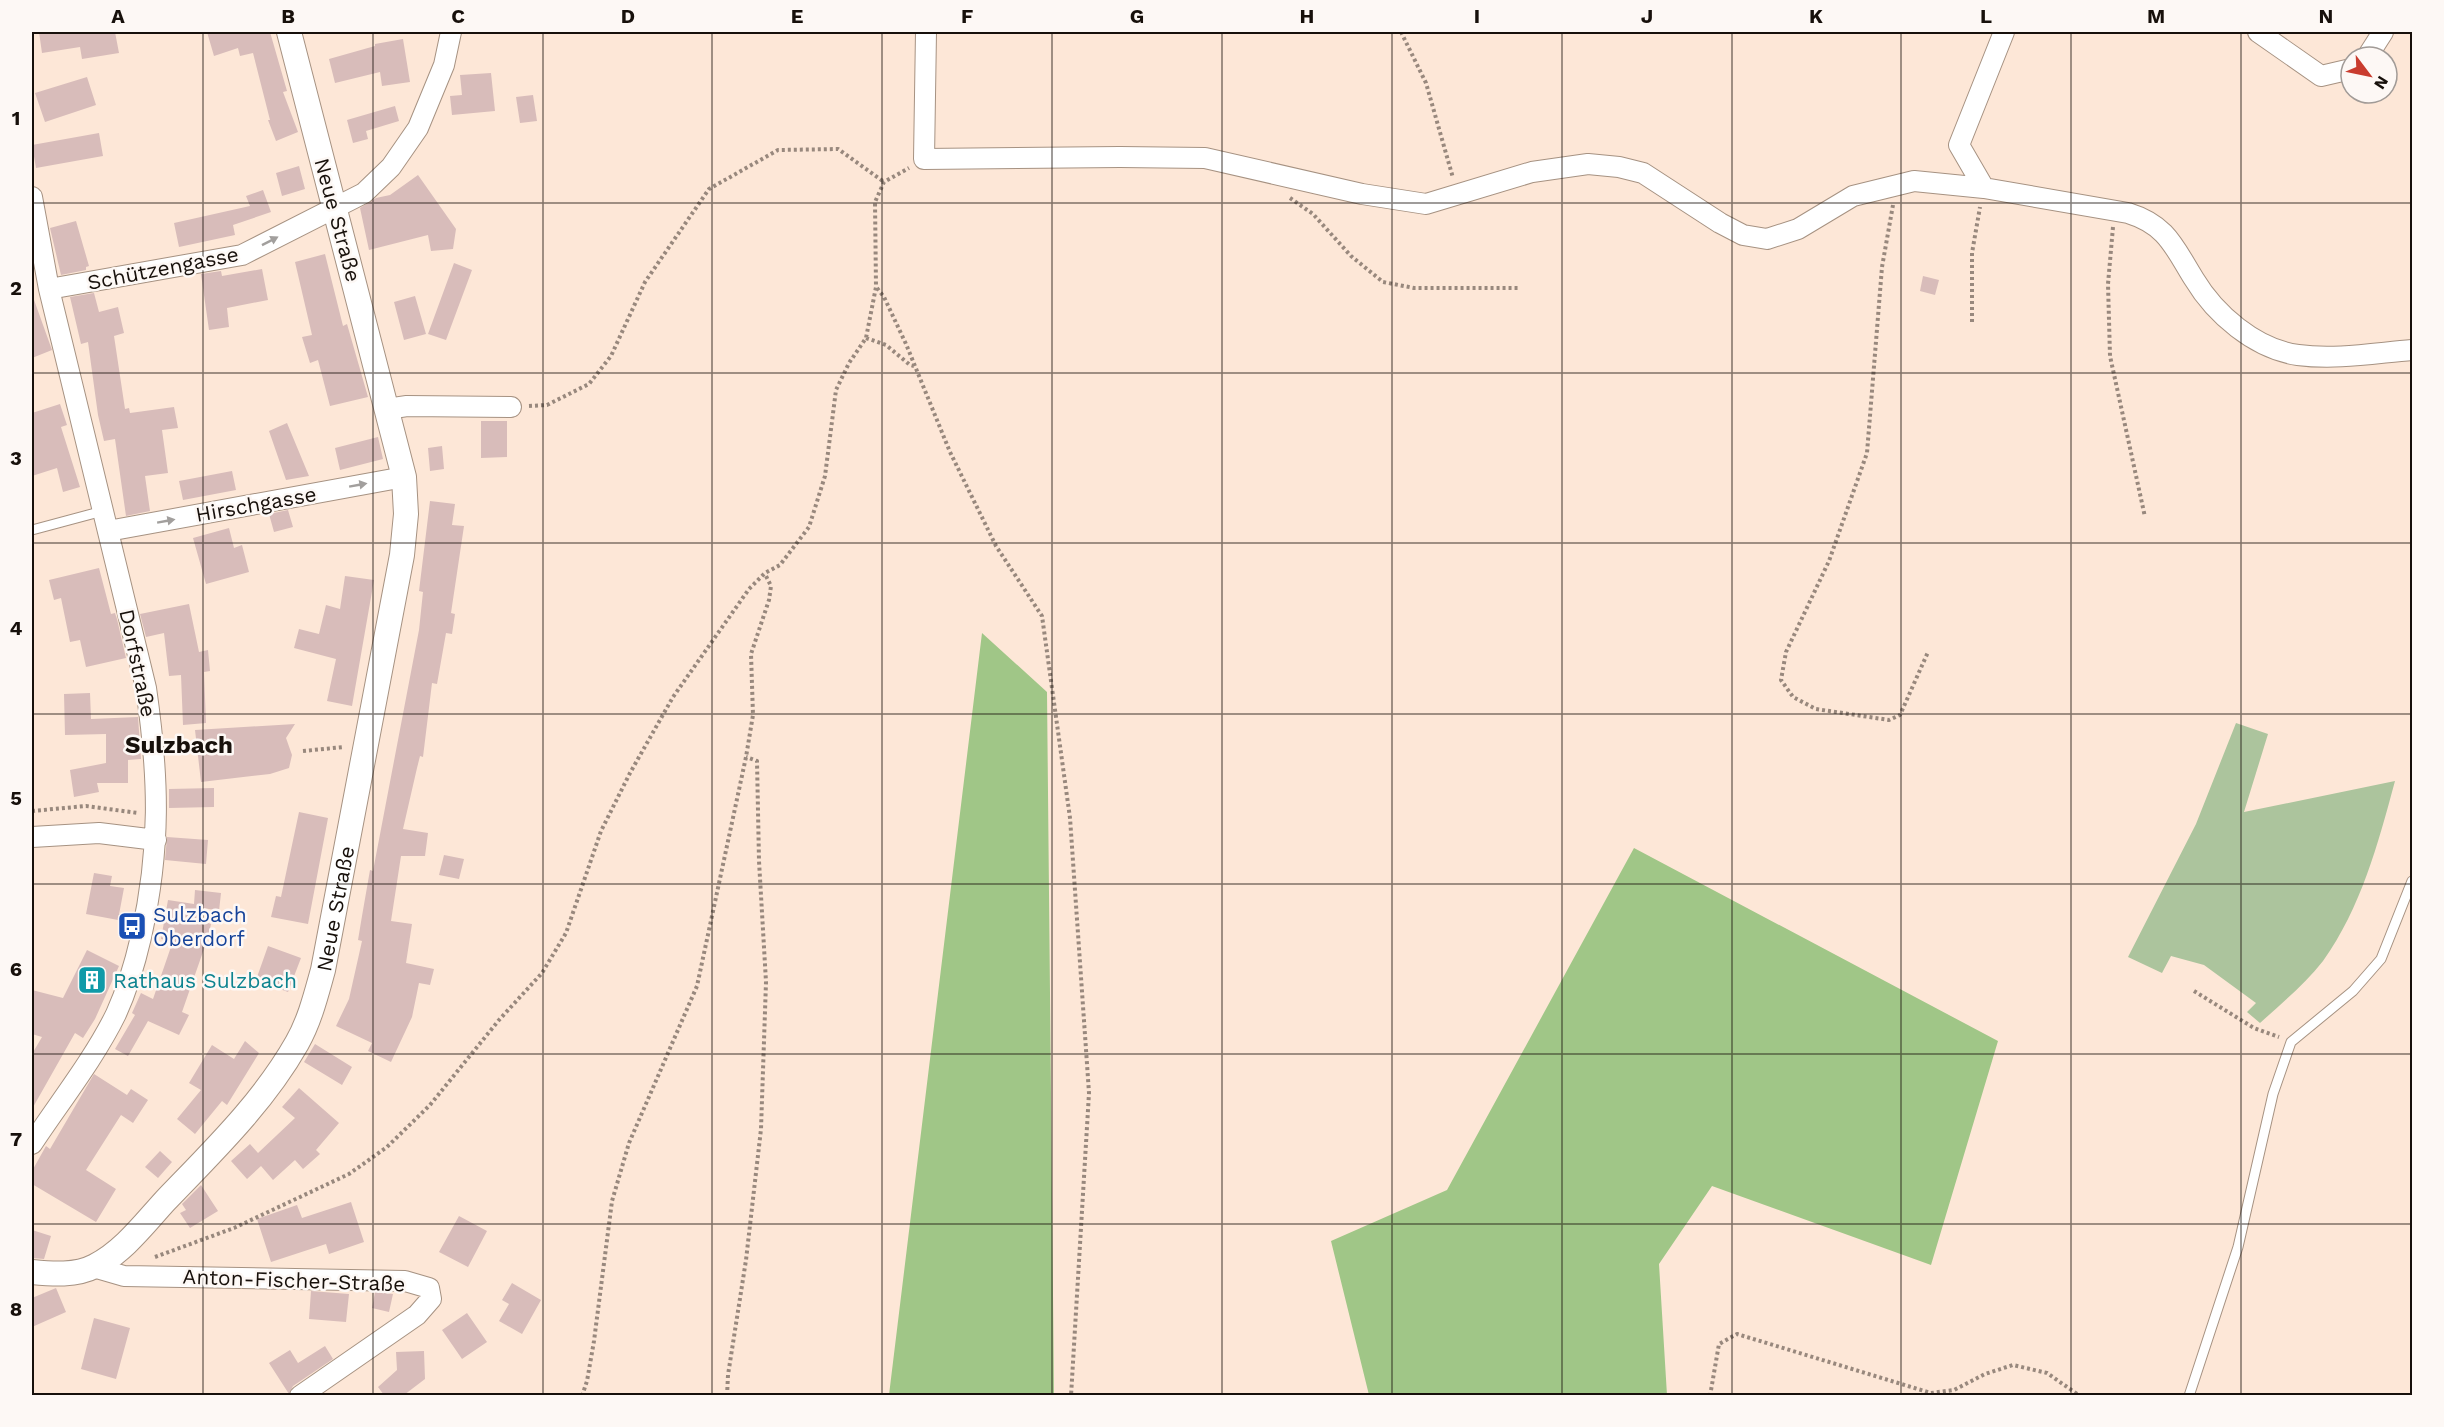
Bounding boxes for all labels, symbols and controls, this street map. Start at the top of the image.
text: A [111,4,125,28]
text: B [281,4,295,28]
text: C [451,4,465,28]
text: D [621,4,635,28]
text: E [791,4,803,28]
text: F [961,4,973,28]
text: G [1130,4,1144,28]
text: H [1300,4,1314,28]
text: I [1474,4,1480,28]
text: J [1641,4,1653,28]
text: K [1809,4,1823,28]
text: L [1980,4,1992,28]
text: M [2147,4,2165,28]
text: N [2319,4,2333,28]
north arrow [2339,45,2399,105]
text: N [2370,73,2392,93]
text: 1 [12,106,20,130]
street label: Neue Straße [309,155,367,285]
one-way arrow [261,236,278,246]
street label: Schützengasse [85,241,241,295]
text: 2 [10,276,22,300]
text: 3 [10,446,22,470]
one-way arrow [348,480,367,489]
street label: Hirschgasse [194,481,318,527]
one-way arrow [156,516,175,525]
street label: Dorfstraße [114,607,162,719]
text: 4 [10,616,23,640]
district label: Sulzbach [125,731,233,759]
text: 5 [10,786,22,810]
street label: Neue Straße [311,844,359,973]
place label: Sulzbach Oberdorf [153,902,247,951]
bus stop icon: Sulzbach Oberdorf [116,910,148,942]
text: 6 [10,957,22,981]
building icon: Rathaus Sulzbach [76,964,108,996]
place label: Rathaus Sulzbach [113,968,297,993]
text: 7 [10,1127,22,1151]
street label: Anton-Fischer-Straße [182,1264,406,1296]
text: 8 [10,1297,22,1321]

